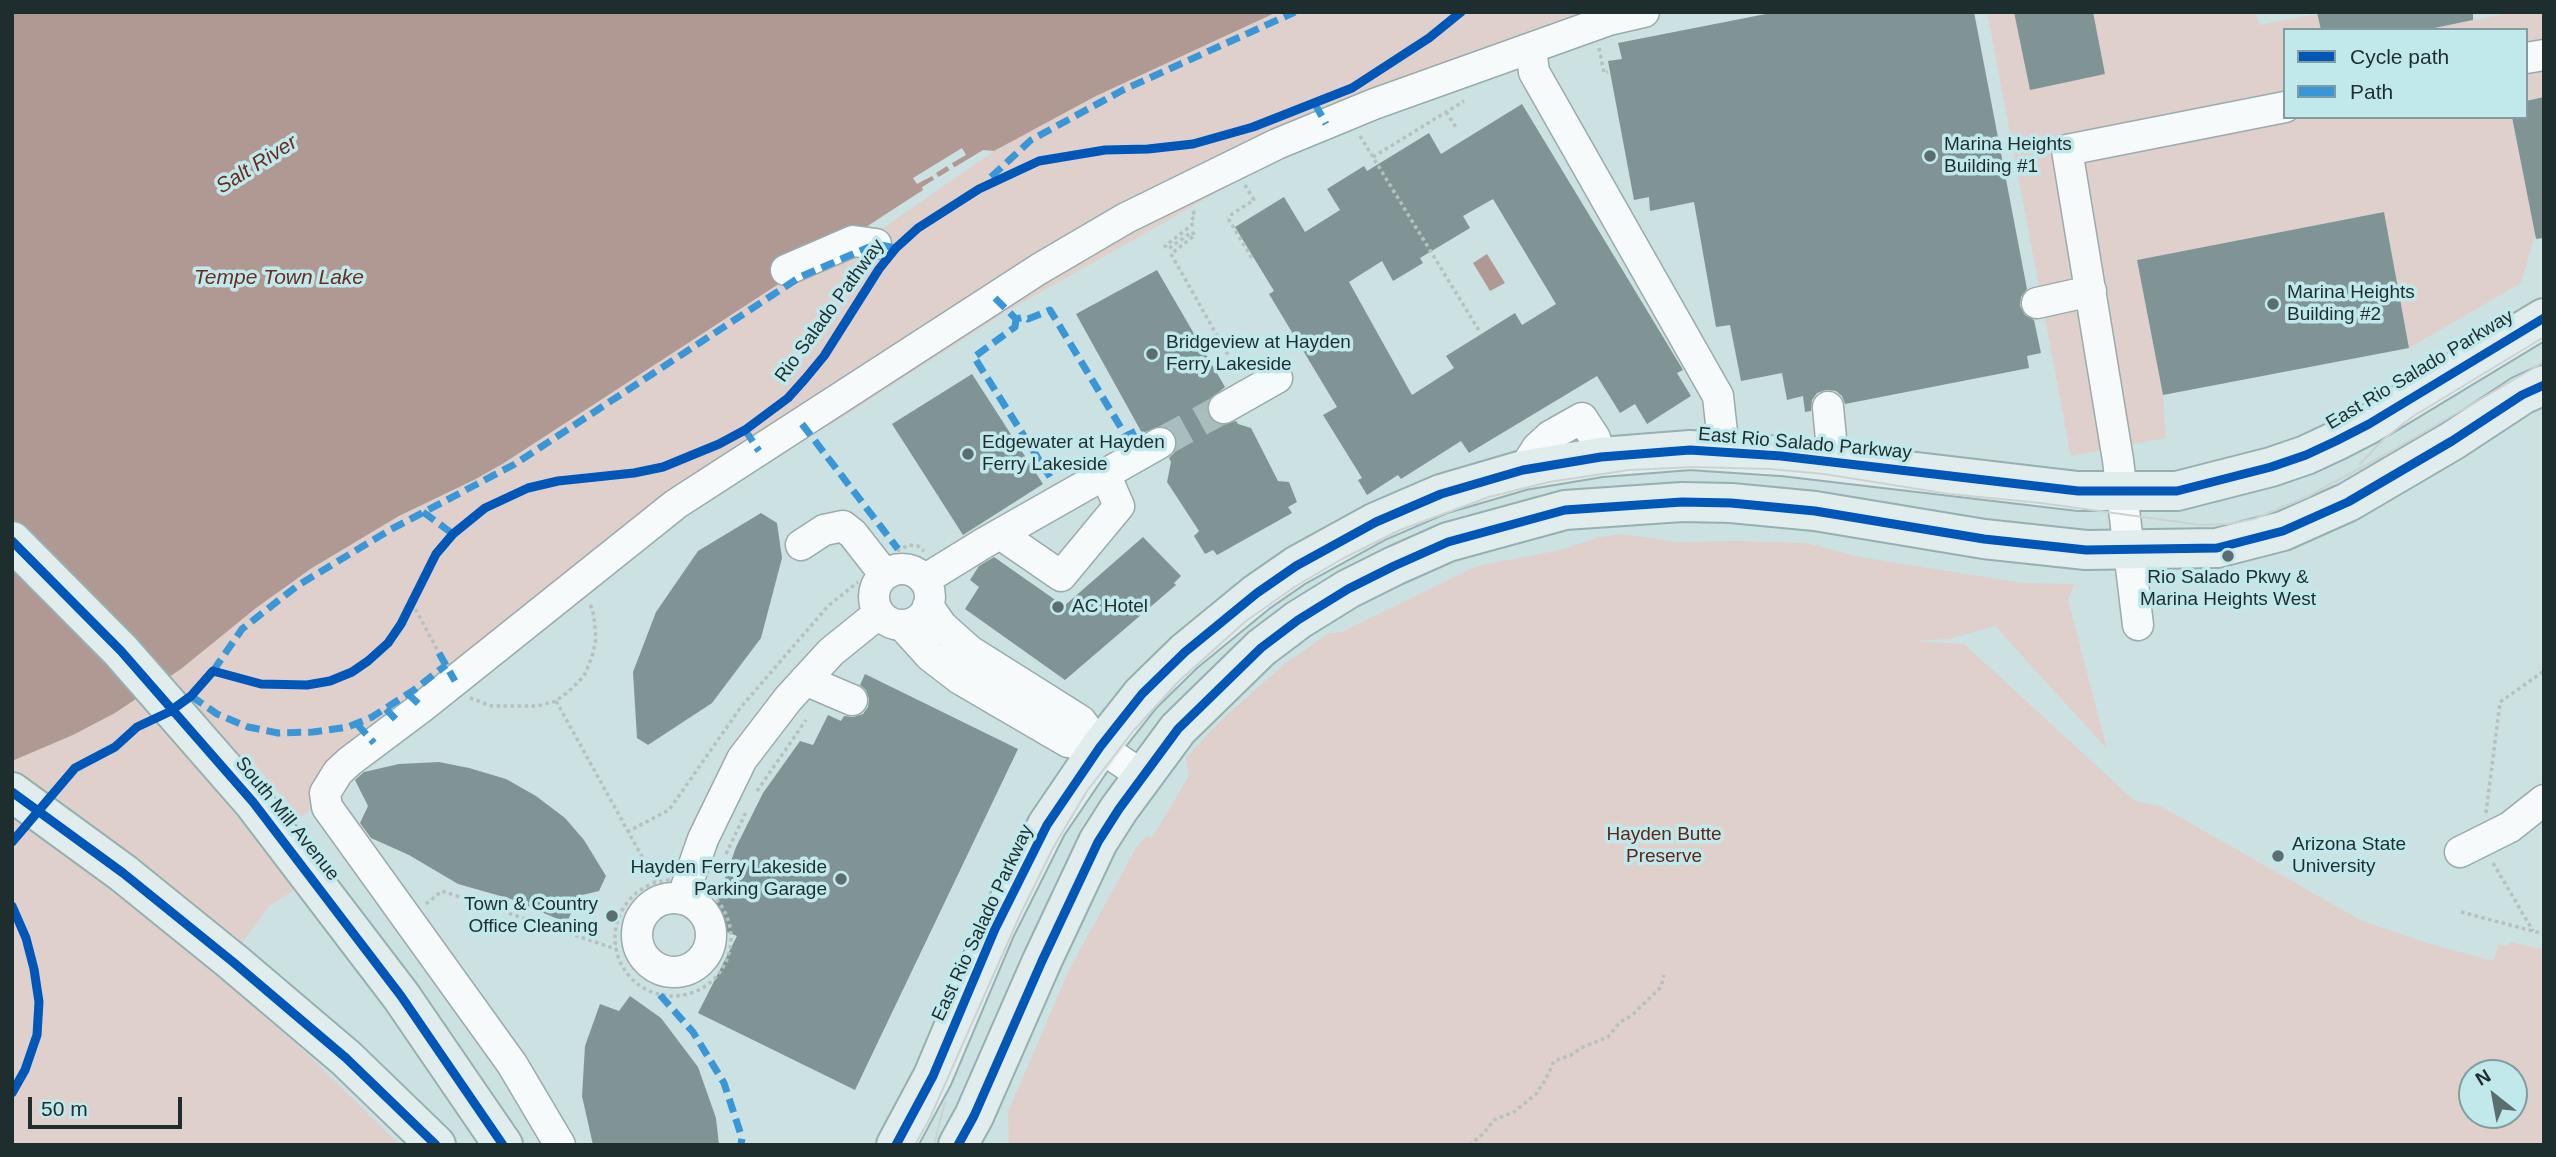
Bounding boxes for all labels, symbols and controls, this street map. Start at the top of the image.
legend [2283,28,2528,119]
text: Cycle path [2350,45,2449,68]
text: Path [2350,80,2393,103]
water label: Salt River [212,130,302,200]
place label: Marina Heights Building #1 [1944,134,2072,178]
marker: Marina Heights Building #1 [1922,148,1938,164]
street label: Rio Salado Pathway [770,235,890,387]
water label: Tempe Town Lake [194,265,364,291]
place label: Marina Heights Building #2 [2287,282,2415,326]
marker: Marina Heights Building #2 [2265,296,2281,312]
street label: East Rio Salado Parkway [2322,305,2518,435]
place label: Bridgeview at Hayden Ferry Lakeside [1166,332,1351,376]
marker: Bridgeview at Hayden Ferry Lakeside [1144,346,1160,362]
street label: East Rio Salado Parkway [1697,423,1913,465]
place label: Edgewater at Hayden Ferry Lakeside [982,432,1165,476]
marker: Edgewater at Hayden Ferry Lakeside [960,446,976,462]
marker: Rio Salado Pkwy & Marina Heights West [2220,548,2236,564]
place label: Rio Salado Pkwy & Marina Heights West [2140,567,2316,611]
place label: AC Hotel [1072,596,1148,618]
marker: AC Hotel [1050,599,1066,615]
street label: South Mill Avenue [230,752,344,886]
street label: East Rio Salado Parkway [927,821,1039,1025]
park label: Hayden Butte Preserve [1606,824,1722,868]
place label: Arizona State University [2292,834,2406,878]
marker: Arizona State University [2270,848,2286,864]
place label: Hayden Ferry Lakeside Parking Garage [631,857,827,901]
marker: Hayden Ferry Lakeside Parking Garage [833,871,849,887]
place label: Town & Country Office Cleaning [464,894,598,938]
marker: Town & Country Office Cleaning [604,908,620,924]
north arrow [2458,1059,2528,1129]
text: N [2472,1065,2494,1090]
scale bar [32,1084,186,1128]
text: 50 m [41,1097,88,1120]

